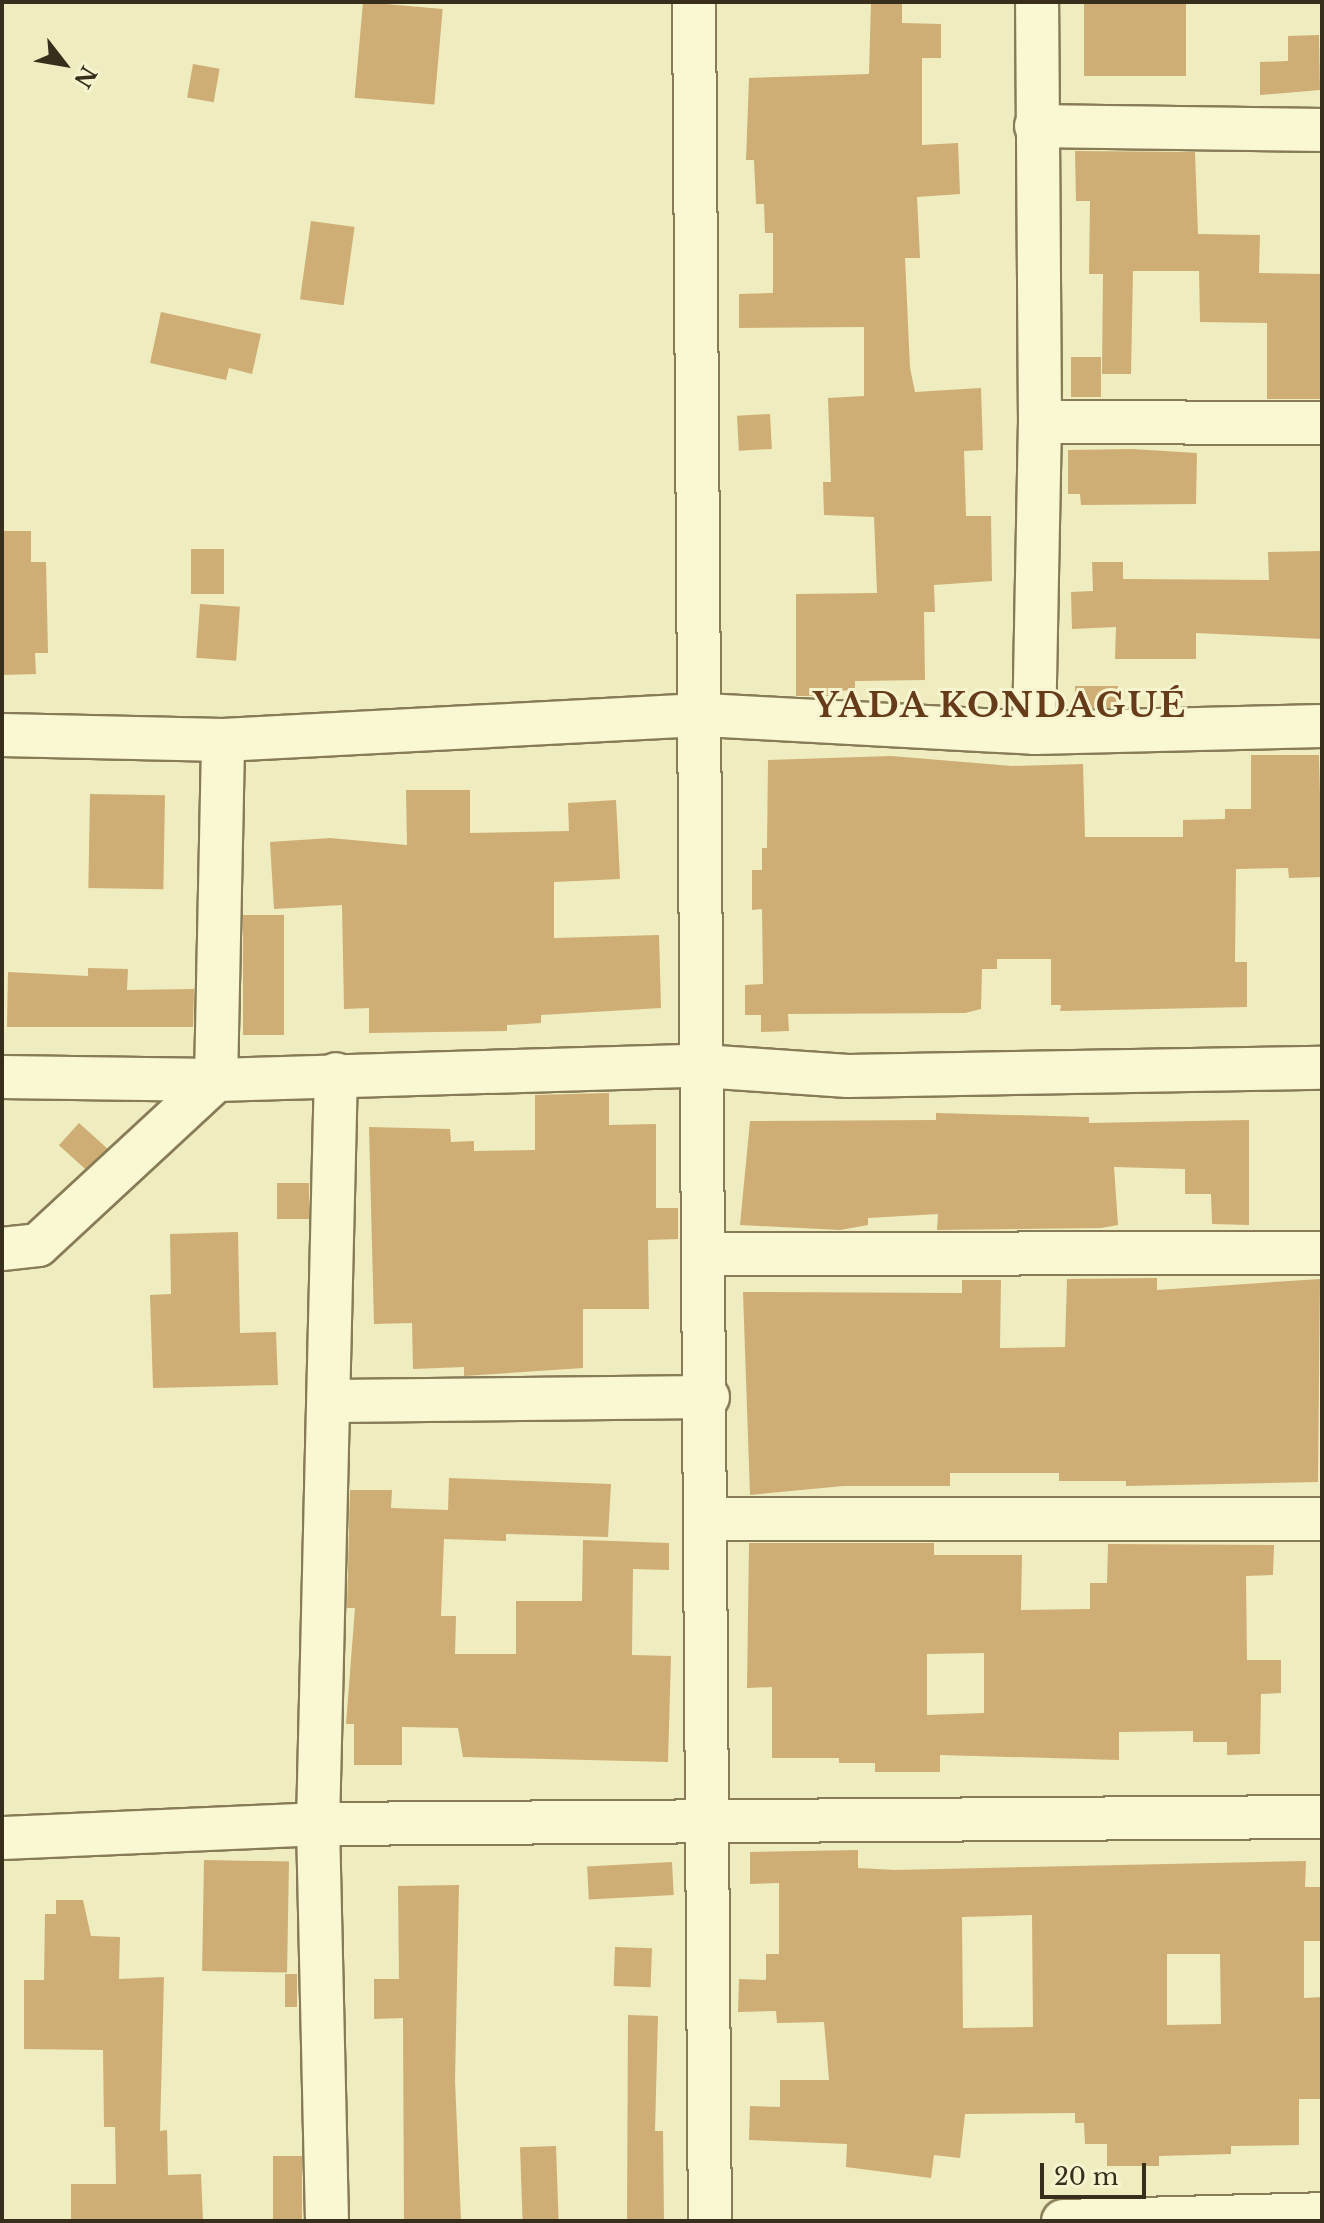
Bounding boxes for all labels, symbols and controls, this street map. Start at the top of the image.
north arrow [24,24,104,104]
text: N [68,61,102,92]
district label: YADA KONDAGUÉ [812,686,1188,726]
scale bar [1044,2147,1150,2197]
text: 20 m [1054,2162,1119,2191]

